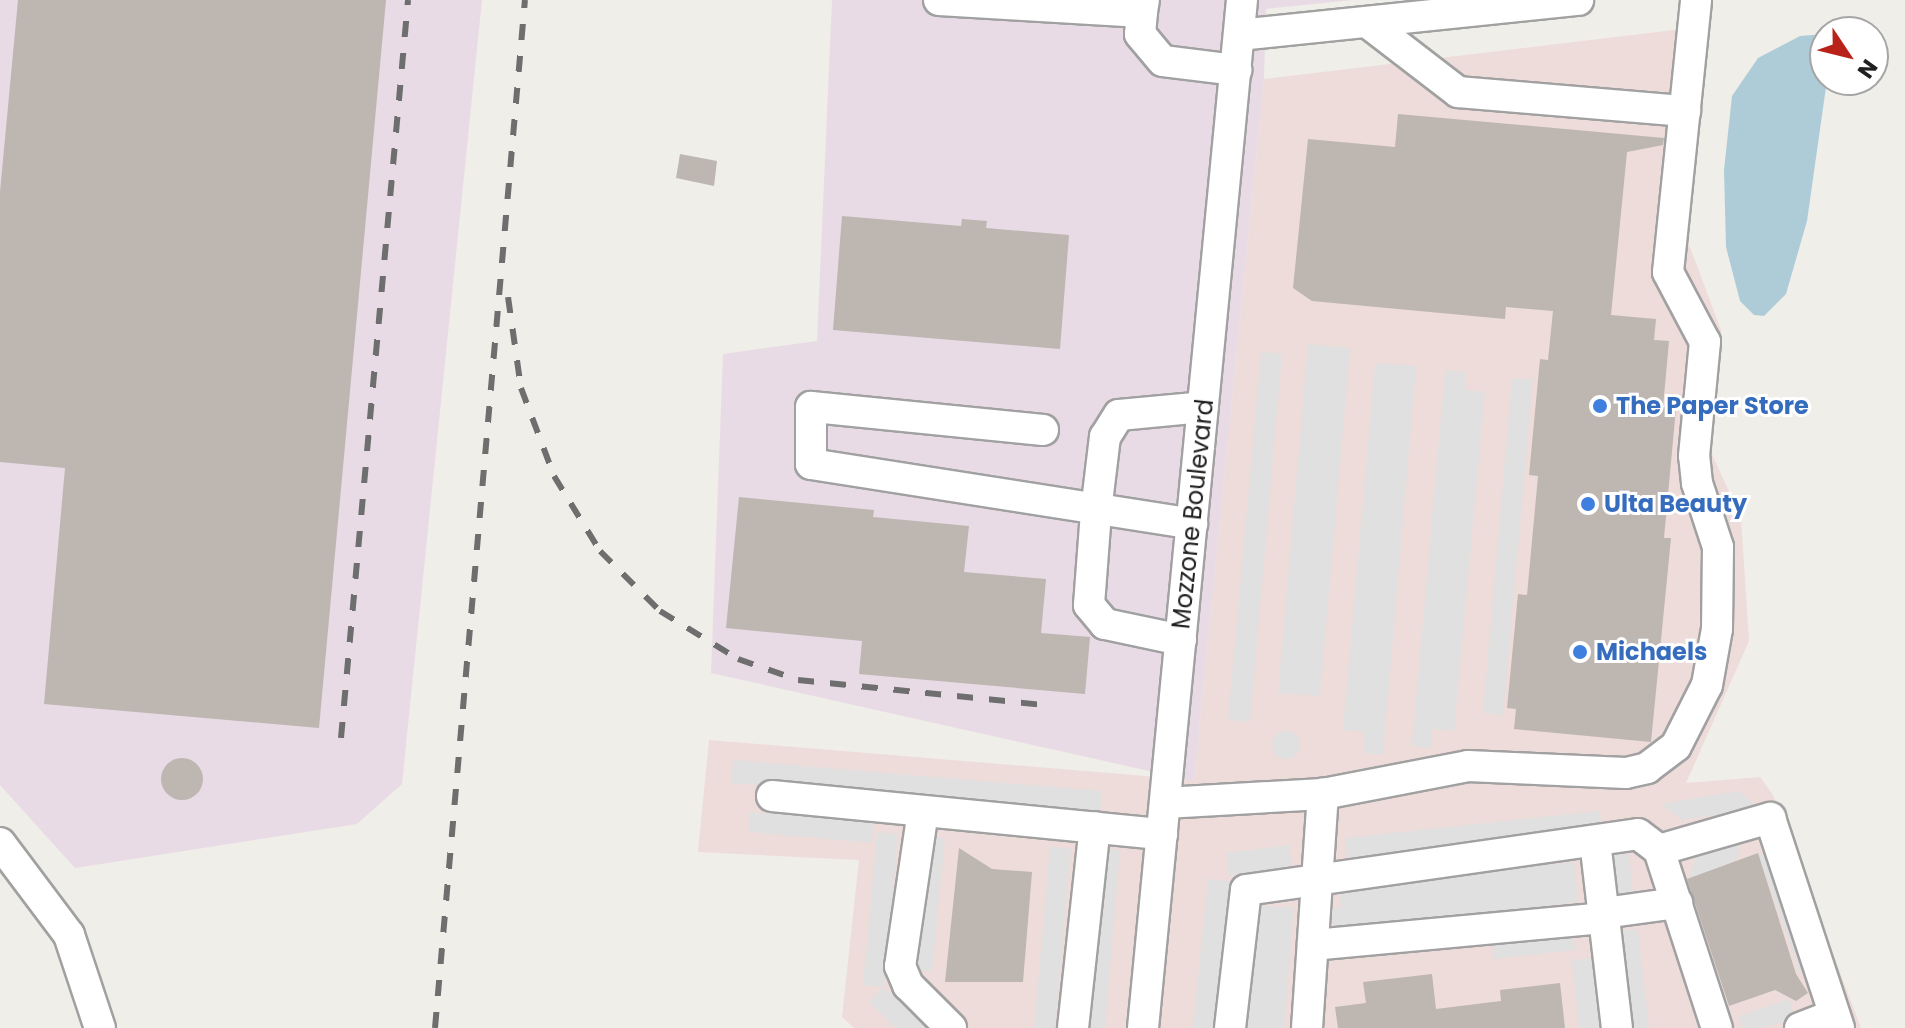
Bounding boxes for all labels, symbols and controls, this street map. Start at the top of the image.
north arrow [1809,16,1889,96]
text: N [1850,53,1885,85]
place label: The Paper Store [1616,392,1809,420]
marker: The Paper Store [1591,397,1609,415]
street label: Mozzone Boulevard [1167,398,1219,630]
place label: Ulta Beauty [1604,490,1747,518]
marker: Ulta Beauty [1579,495,1597,513]
place label: Michaels [1596,638,1707,666]
marker: Michaels [1571,643,1589,661]

